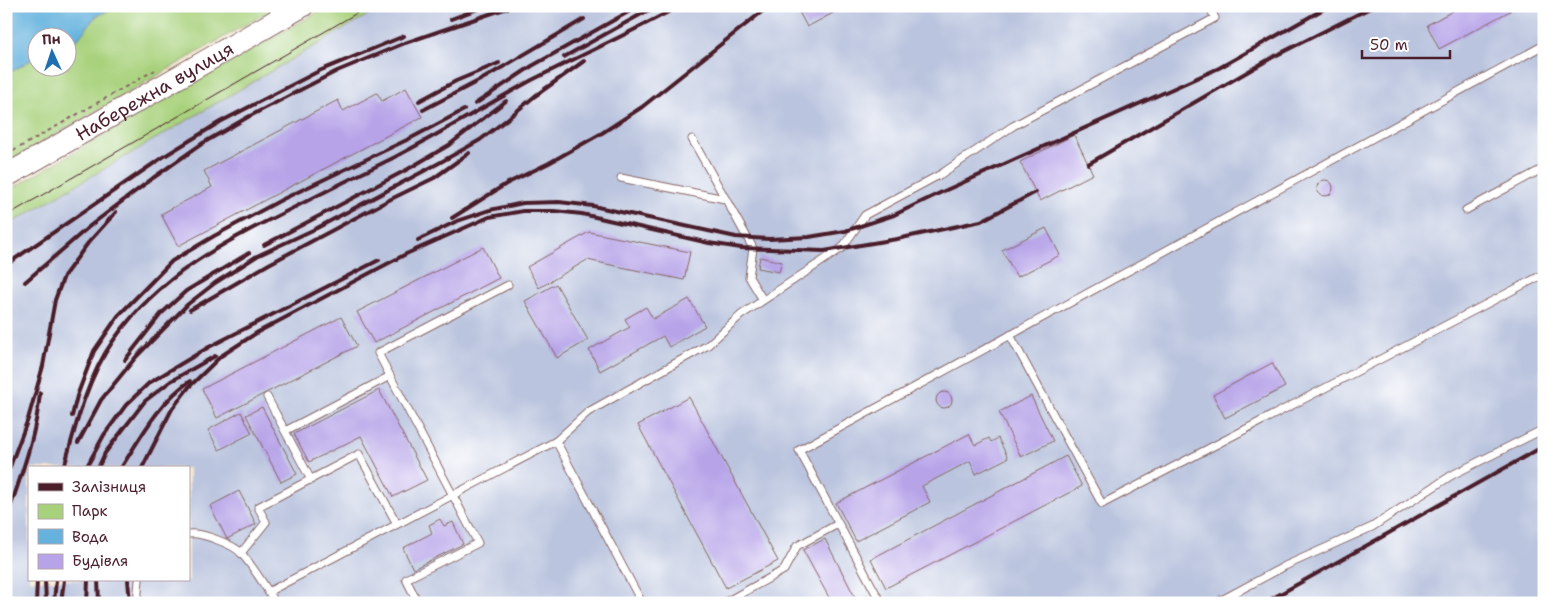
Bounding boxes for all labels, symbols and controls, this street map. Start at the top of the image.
north arrow [28,28,78,78]
scale bar [1362,28,1450,60]
text: Пн [42,30,61,48]
text: 50 m [1370,35,1408,55]
street label: Набережна вулиця [71,36,238,147]
legend [28,466,190,582]
text: Залізниця [72,477,146,497]
text: Парк [72,501,108,521]
text: Вода [72,527,109,547]
text: Будівля [72,551,128,571]

